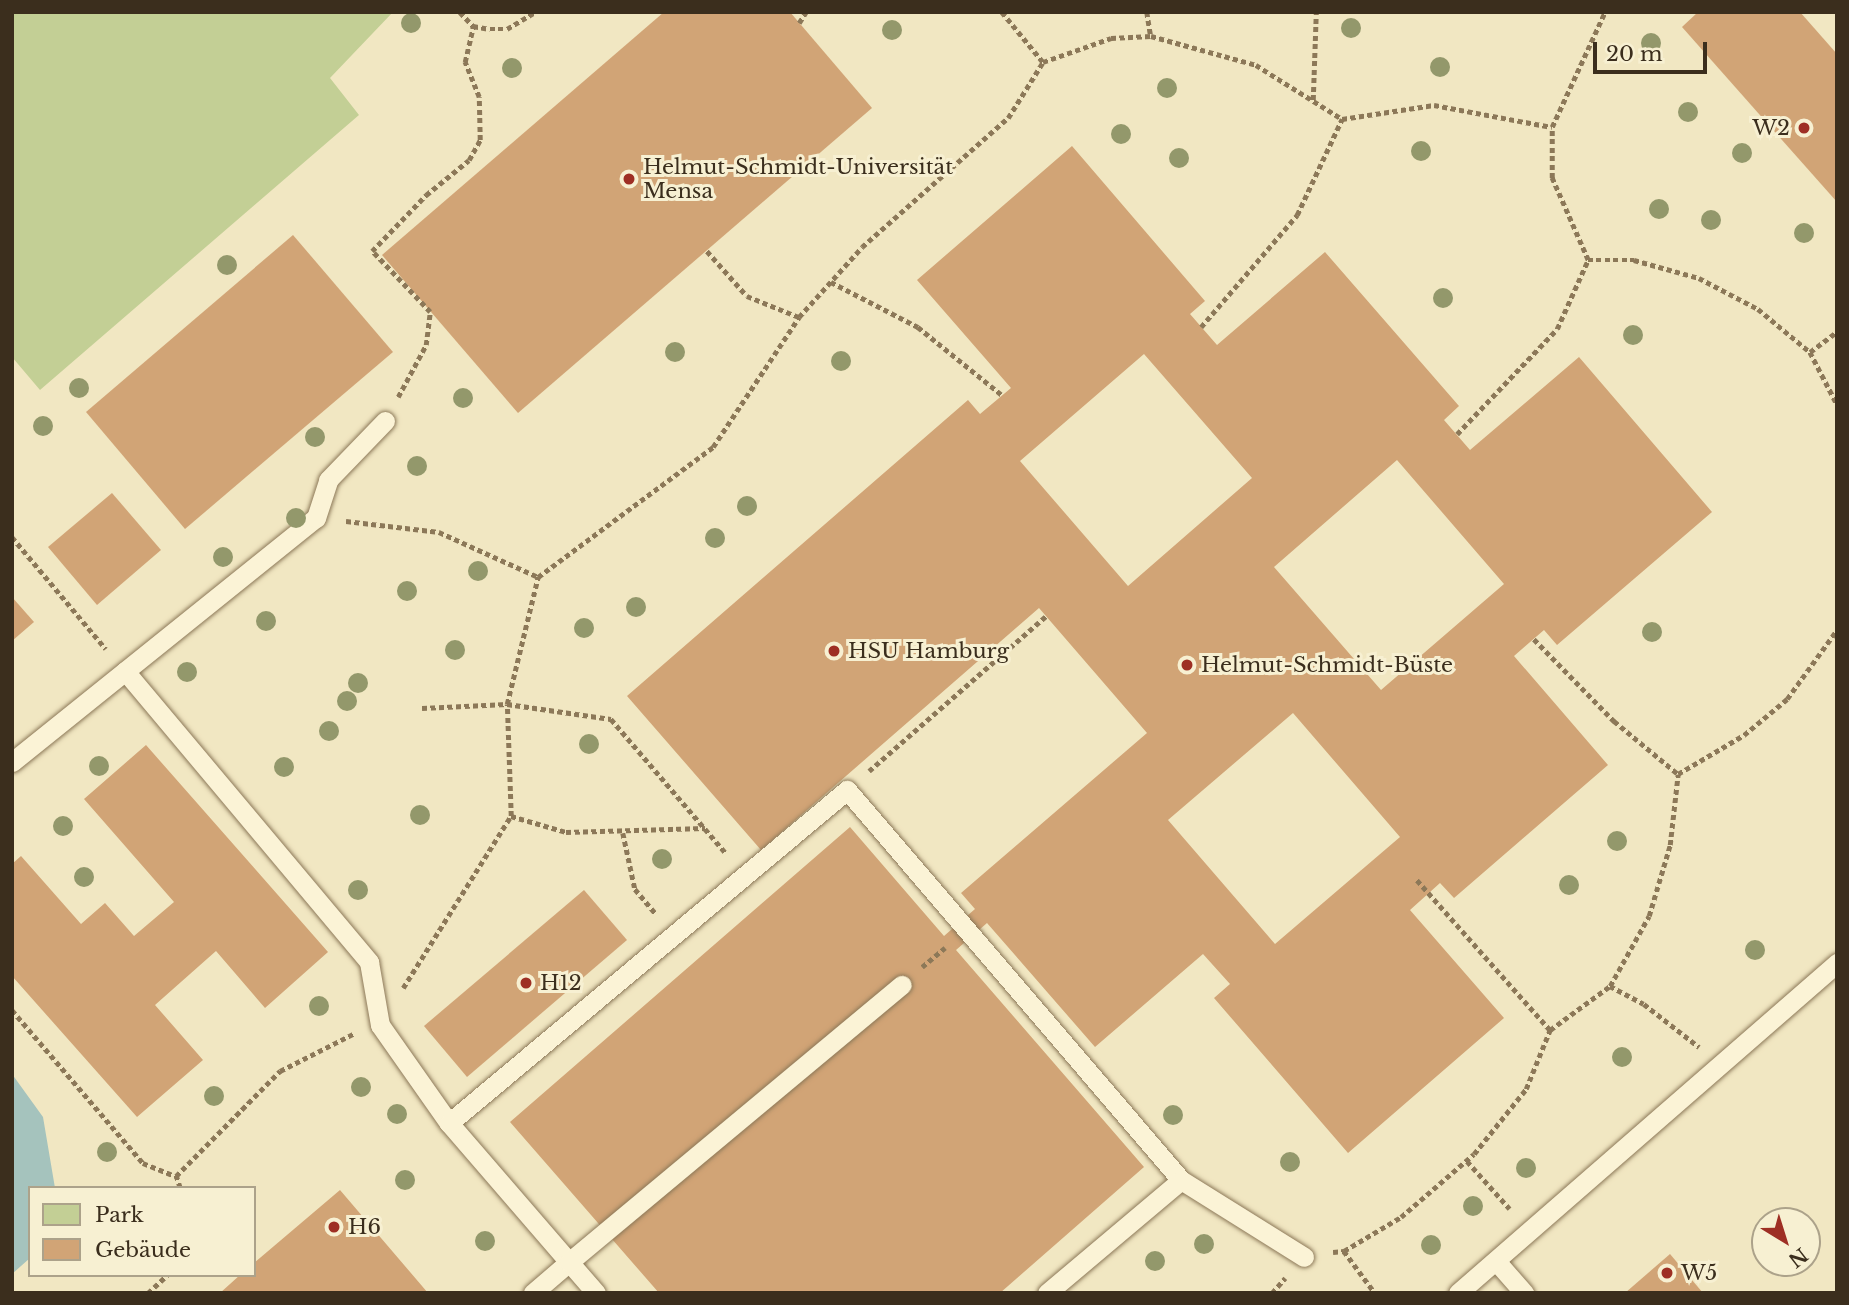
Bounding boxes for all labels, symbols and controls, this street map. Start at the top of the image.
scale bar [1597,28,1711,72]
text: 20 m [1606,41,1663,67]
place label: W2 [1752,115,1790,141]
marker: W2 [1796,120,1812,136]
place label: Helmut-Schmidt-Universität Mensa [643,154,953,204]
marker: Helmut-Schmidt-Universität Mensa [621,171,637,187]
place label: HSU Hamburg [848,638,1009,664]
marker: HSU Hamburg [826,643,842,659]
place label: Helmut-Schmidt-Büste [1201,652,1453,678]
marker: Helmut-Schmidt-Büste [1179,657,1195,673]
place label: H12 [540,970,582,996]
marker: H12 [518,975,534,991]
legend [28,1186,256,1277]
text: Park [95,1202,144,1228]
north arrow [1751,1207,1821,1277]
place label: H6 [348,1214,381,1240]
marker: H6 [326,1219,342,1235]
text: Gebäude [95,1237,191,1263]
text: N [1784,1243,1812,1272]
place label: W5 [1681,1260,1717,1286]
marker: W5 [1659,1265,1675,1281]

